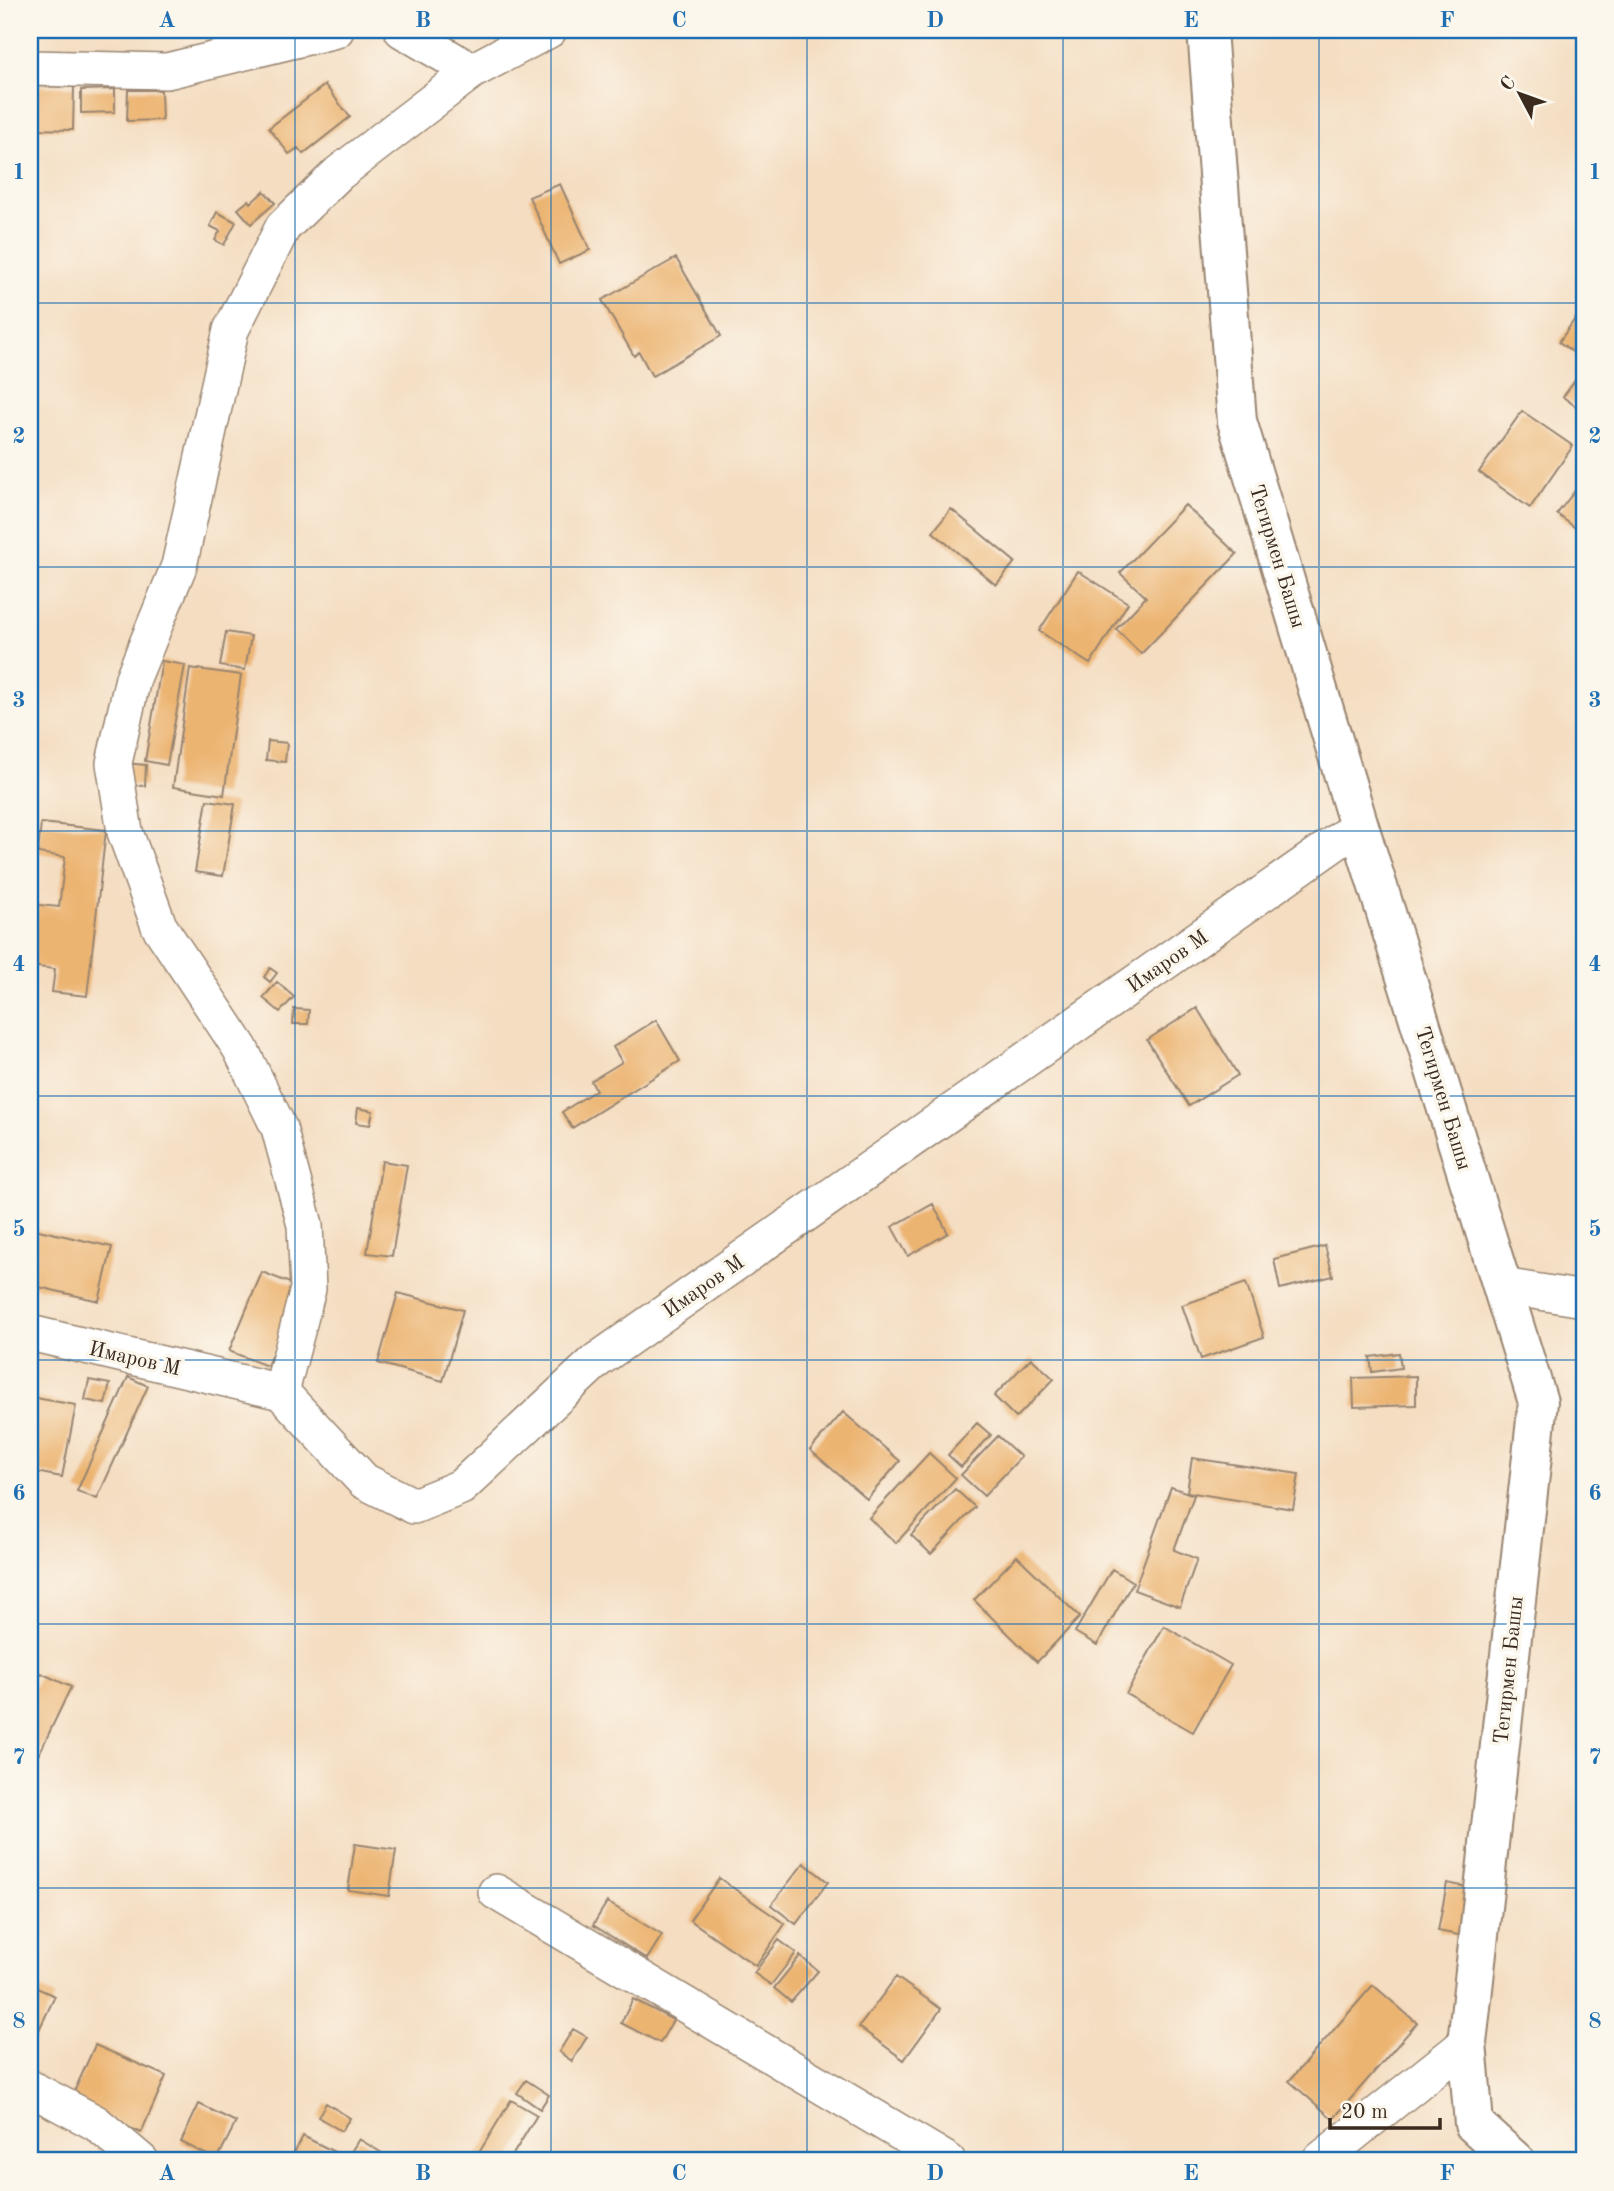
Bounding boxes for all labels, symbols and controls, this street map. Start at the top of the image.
text: A [158,9,176,32]
text: B [415,9,431,32]
text: C [671,9,687,32]
text: D [926,9,944,32]
text: E [1183,9,1199,32]
text: F [1439,9,1455,32]
north arrow [1484,60,1554,130]
text: С [1498,74,1520,95]
text: 1 [12,161,26,184]
text: 1 [1588,161,1602,184]
text: 2 [12,425,26,448]
text: 2 [1588,425,1602,448]
street label: Тегирмен Башы [1245,482,1308,631]
text: 3 [12,689,26,712]
text: 3 [1588,689,1602,712]
street label: Имаров М [1124,927,1212,998]
text: 4 [12,953,26,976]
text: 4 [1588,953,1602,976]
street label: Тегирмен Башы [1411,1024,1474,1173]
text: 5 [12,1218,26,1241]
text: 5 [1588,1218,1602,1241]
street label: Имаров М [660,1252,748,1323]
street label: Имаров М [87,1339,183,1380]
text: 6 [12,1482,26,1505]
text: 6 [1588,1482,1602,1505]
street label: Тегирмен Башы [1491,1595,1528,1745]
text: 7 [12,1746,26,1769]
text: 7 [1588,1746,1602,1769]
text: 8 [12,2010,26,2033]
text: 8 [1588,2010,1602,2033]
scale bar [1330,2086,1441,2130]
text: 20 m [1341,2102,1388,2123]
text: A [158,2162,176,2185]
text: B [415,2162,431,2185]
text: C [671,2162,687,2185]
text: D [926,2162,944,2185]
text: E [1183,2162,1199,2185]
text: F [1439,2162,1455,2185]

